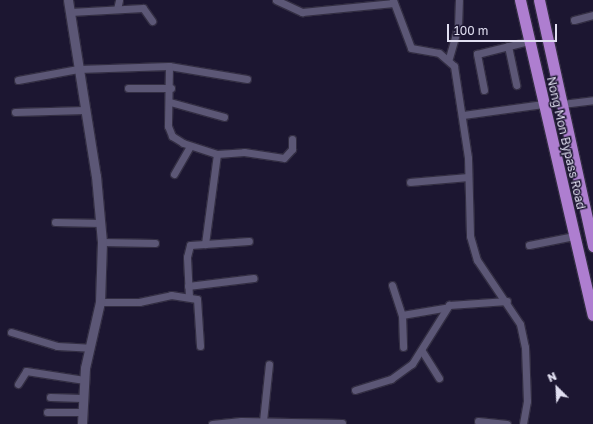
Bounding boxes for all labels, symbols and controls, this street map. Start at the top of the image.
scale bar [449,16,559,42]
text: 100 m [454,23,488,38]
street label: Nong Mon Bypass Road [544,75,588,211]
north arrow [537,368,577,408]
text: N [545,369,558,384]

